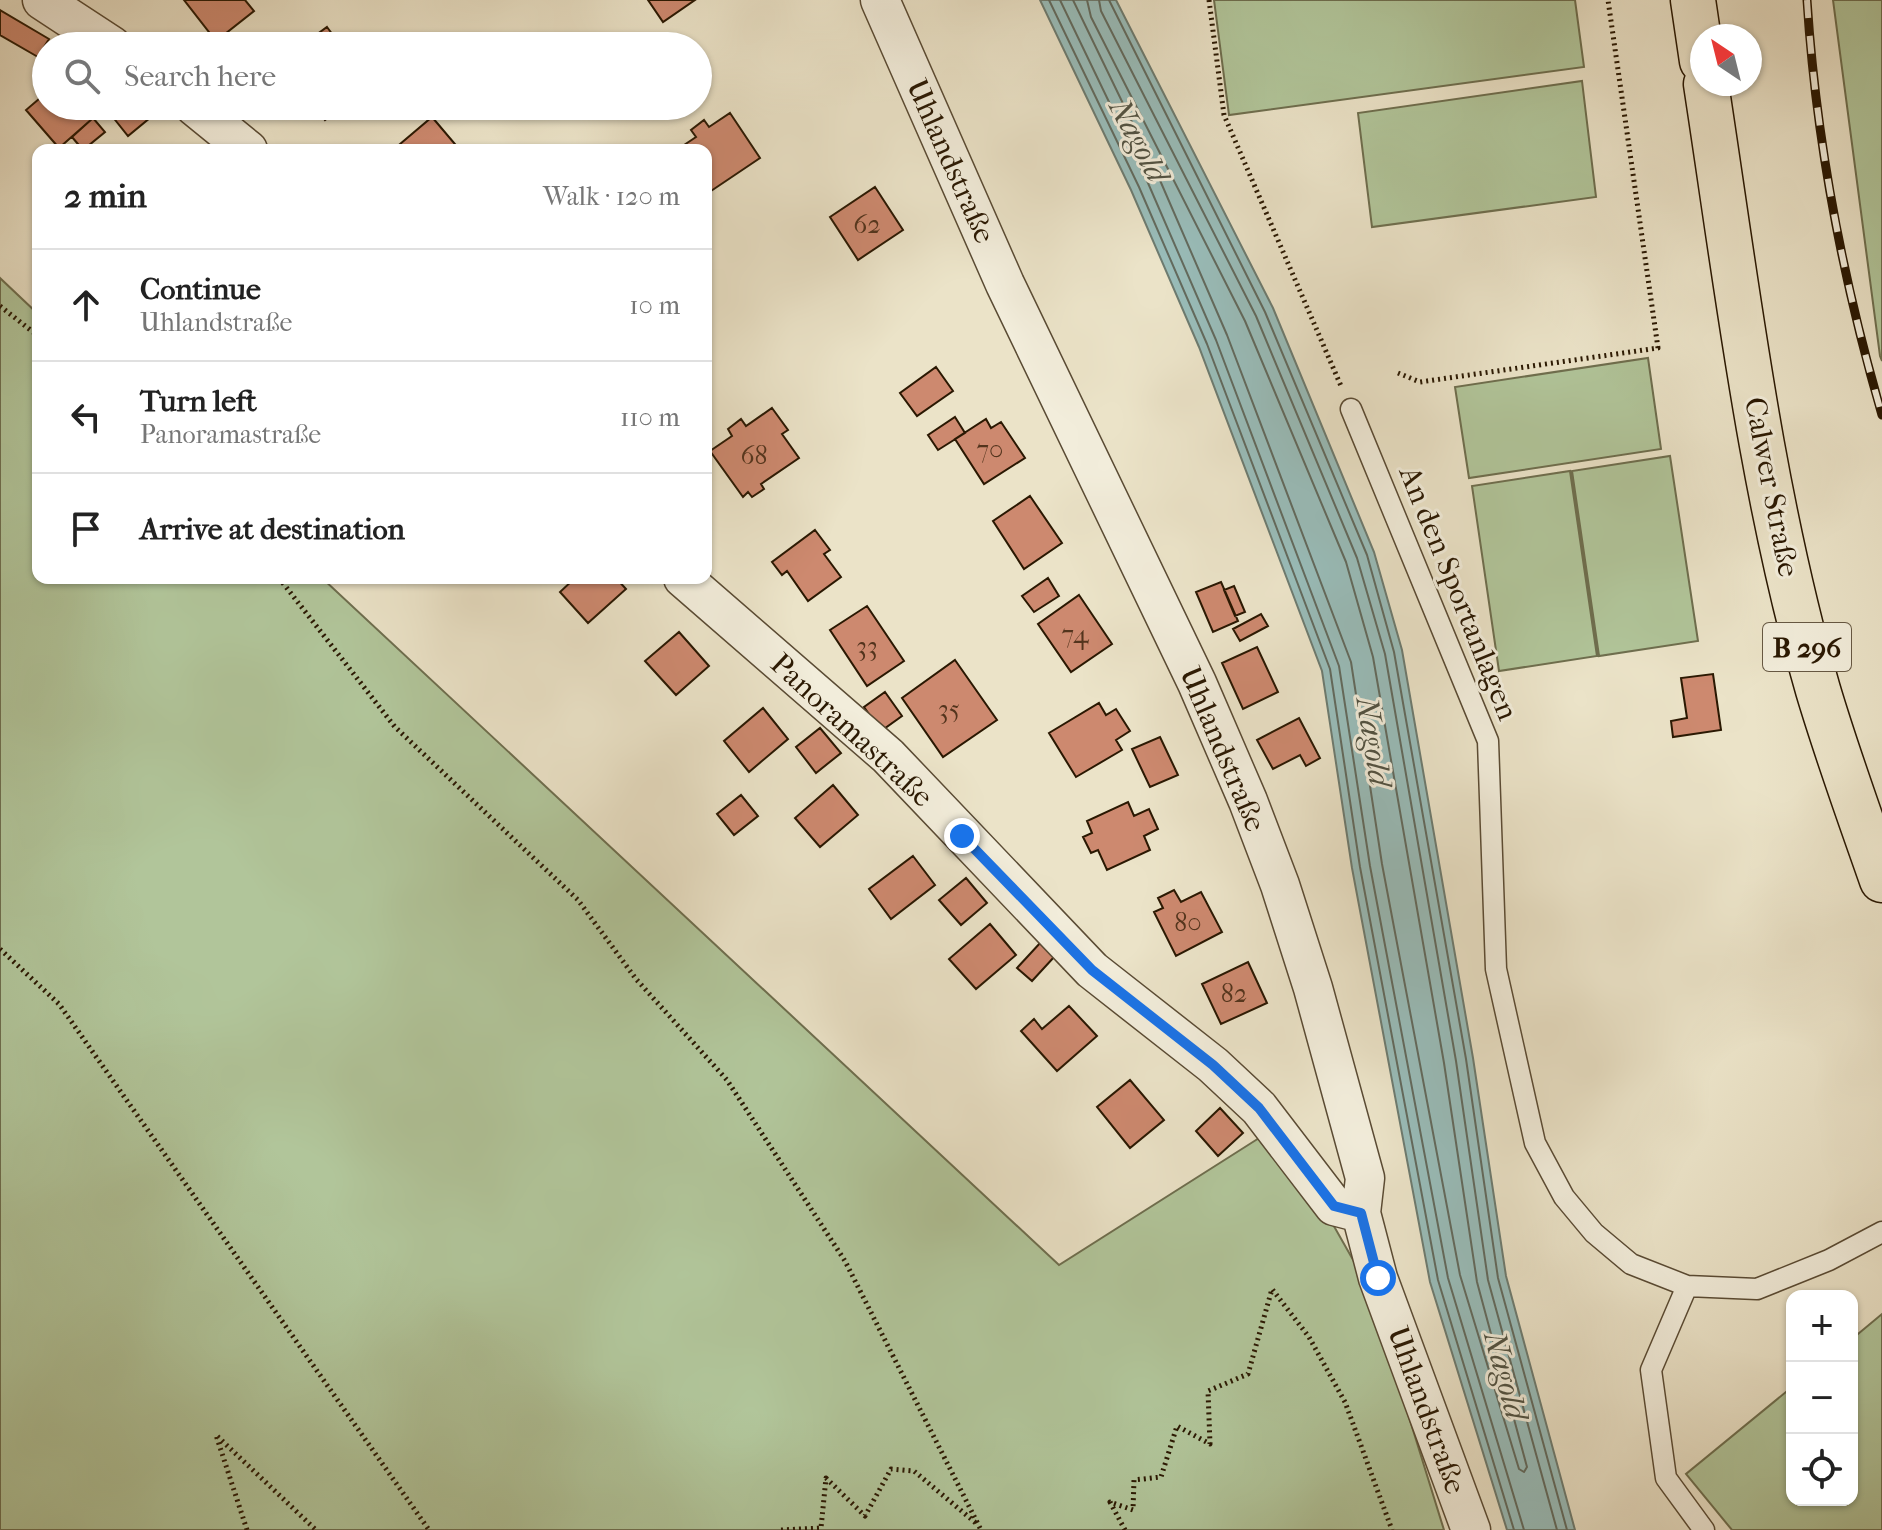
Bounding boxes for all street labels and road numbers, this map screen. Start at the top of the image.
street label: Uhlandstraße [899,74,1002,249]
street label: Calwer Straße [1737,394,1806,580]
street label: An den Sportanlagen [1391,460,1526,726]
road number: B 296 [1763,623,1851,671]
street label: Panoramastraße [763,646,940,815]
street label: Uhlandstraße [1172,662,1273,837]
street label: Uhlandstraße [1380,1322,1473,1499]

